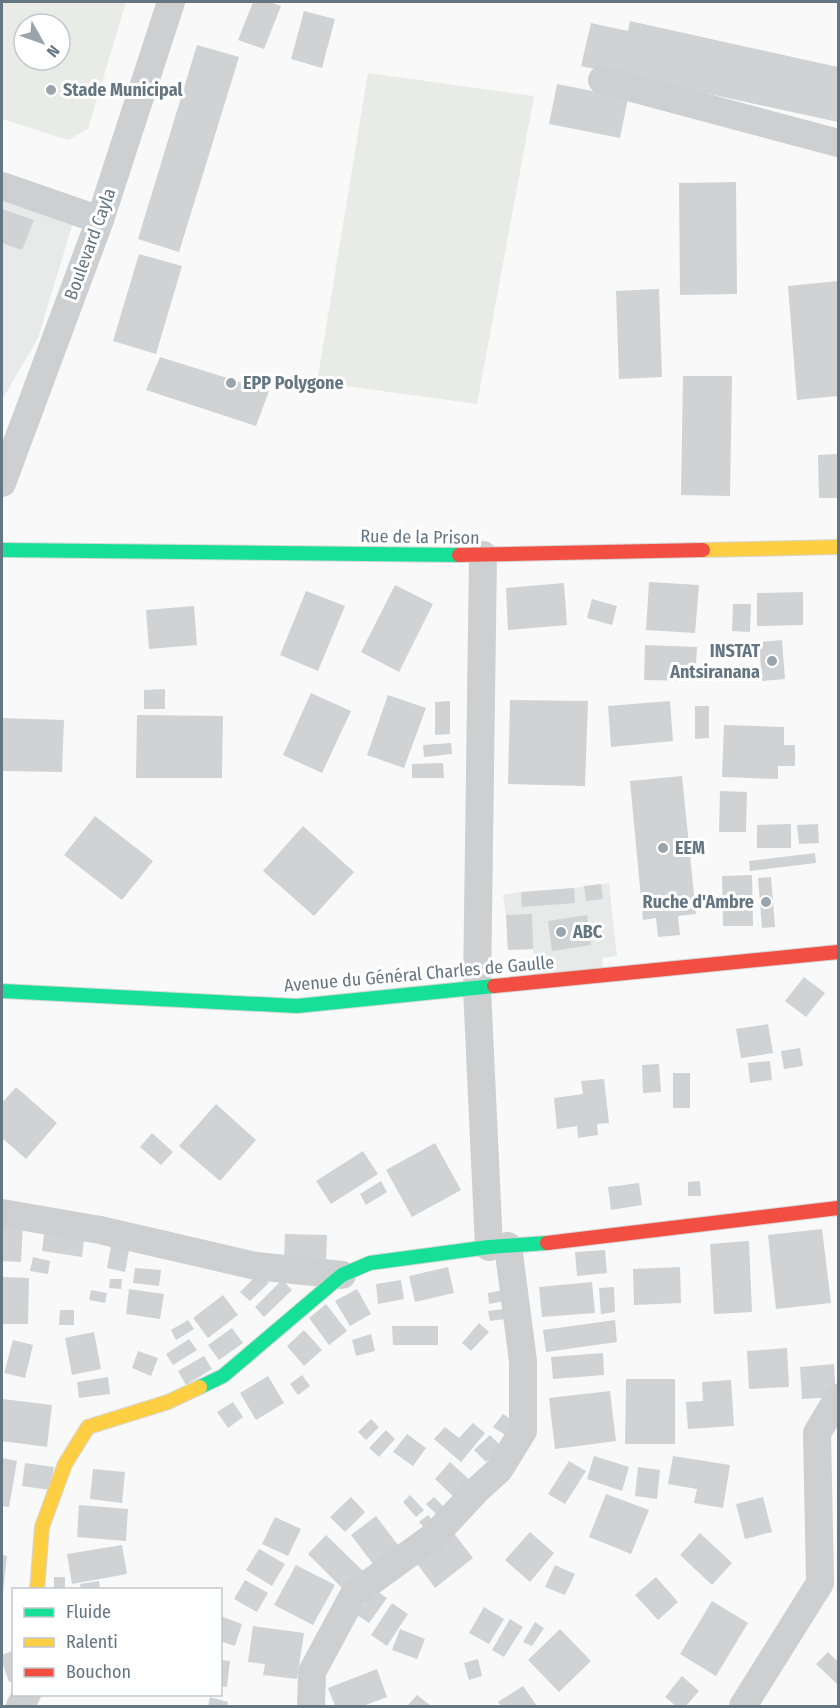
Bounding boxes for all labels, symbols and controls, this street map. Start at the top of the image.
north arrow [12,12,72,72]
text: N [43,42,63,61]
place label: Stade Municipal [63,79,182,101]
marker: Stade Municipal [44,83,58,97]
street label: Boulevard Cayla [60,185,120,303]
place label: EPP Polygone [243,372,344,394]
marker: EPP Polygone [224,376,238,390]
street label: Rue de la Prison [360,525,480,549]
place label: INSTAT Antsiranana [669,640,760,683]
marker: INSTAT Antsiranana [765,654,779,668]
place label: EEM [675,837,705,859]
marker: EEM [656,841,670,855]
place label: Ruche d'Ambre [643,891,754,913]
marker: Ruche d'Ambre [759,895,773,909]
place label: ABC [572,921,603,943]
marker: ABC [554,925,568,939]
street label: Avenue du Général Charles de Gaulle [283,951,555,997]
legend [12,1588,222,1696]
text: Fluide [66,1601,111,1623]
text: Ralenti [66,1631,118,1653]
text: Bouchon [66,1661,131,1683]

